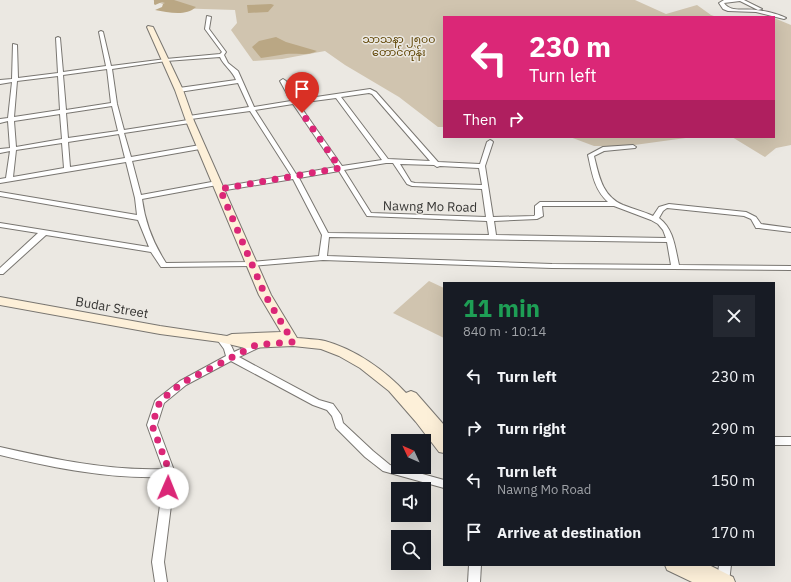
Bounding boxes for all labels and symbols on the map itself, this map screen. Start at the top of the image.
park label: သာသနာ ၂၅၀၀ တောင်ကုန်း [363,32,435,61]
pin [285,72,319,113]
street label: Nawng Mo Road [383,197,477,216]
street label: Budar Street [74,293,150,322]
north arrow [391,434,431,474]
position arrow [147,467,189,509]

